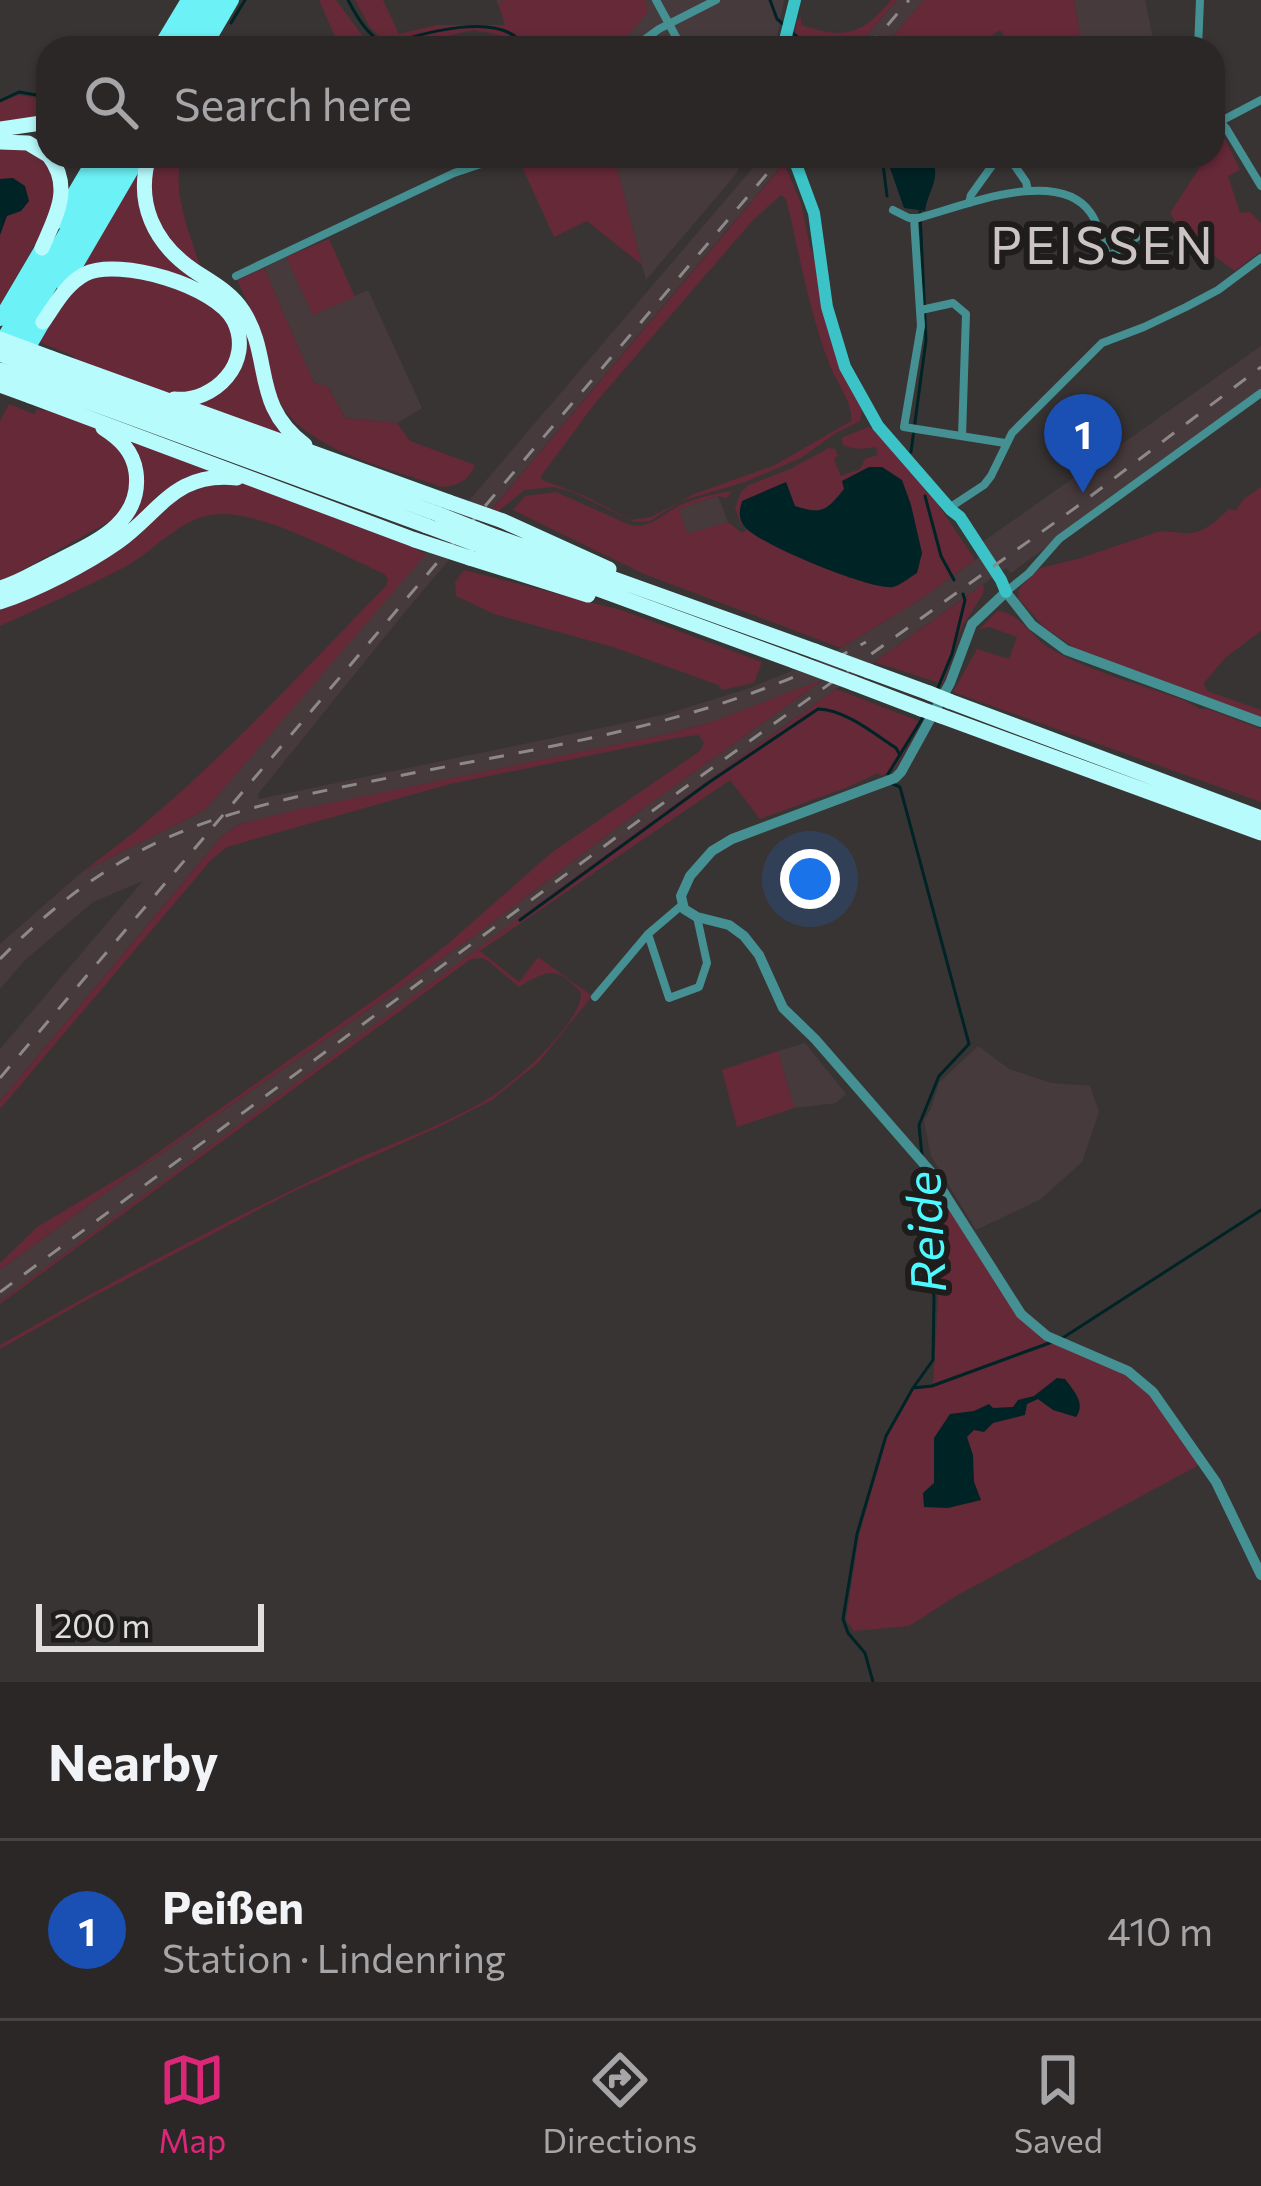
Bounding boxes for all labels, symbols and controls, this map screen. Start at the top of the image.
search box [36,36,1225,168]
icon: search [78,69,144,135]
text: Search here [174,75,412,130]
district label: PEISSEN [990,212,1216,275]
pin: 1 [1044,394,1122,493]
your location [780,849,840,909]
water label: Reide [891,1170,956,1294]
scale bar [36,1598,264,1651]
text: 200 m [54,1604,150,1645]
text: Nearby [48,1729,218,1792]
text: Peißen [162,1878,304,1933]
text: 1 [78,1906,96,1954]
text: 410 m [1107,1906,1213,1954]
text: Station · Lindenring [162,1933,506,1981]
tab: Map [158,2047,226,2160]
tab: Directions [543,2047,697,2160]
tab: Saved [1014,2047,1103,2160]

